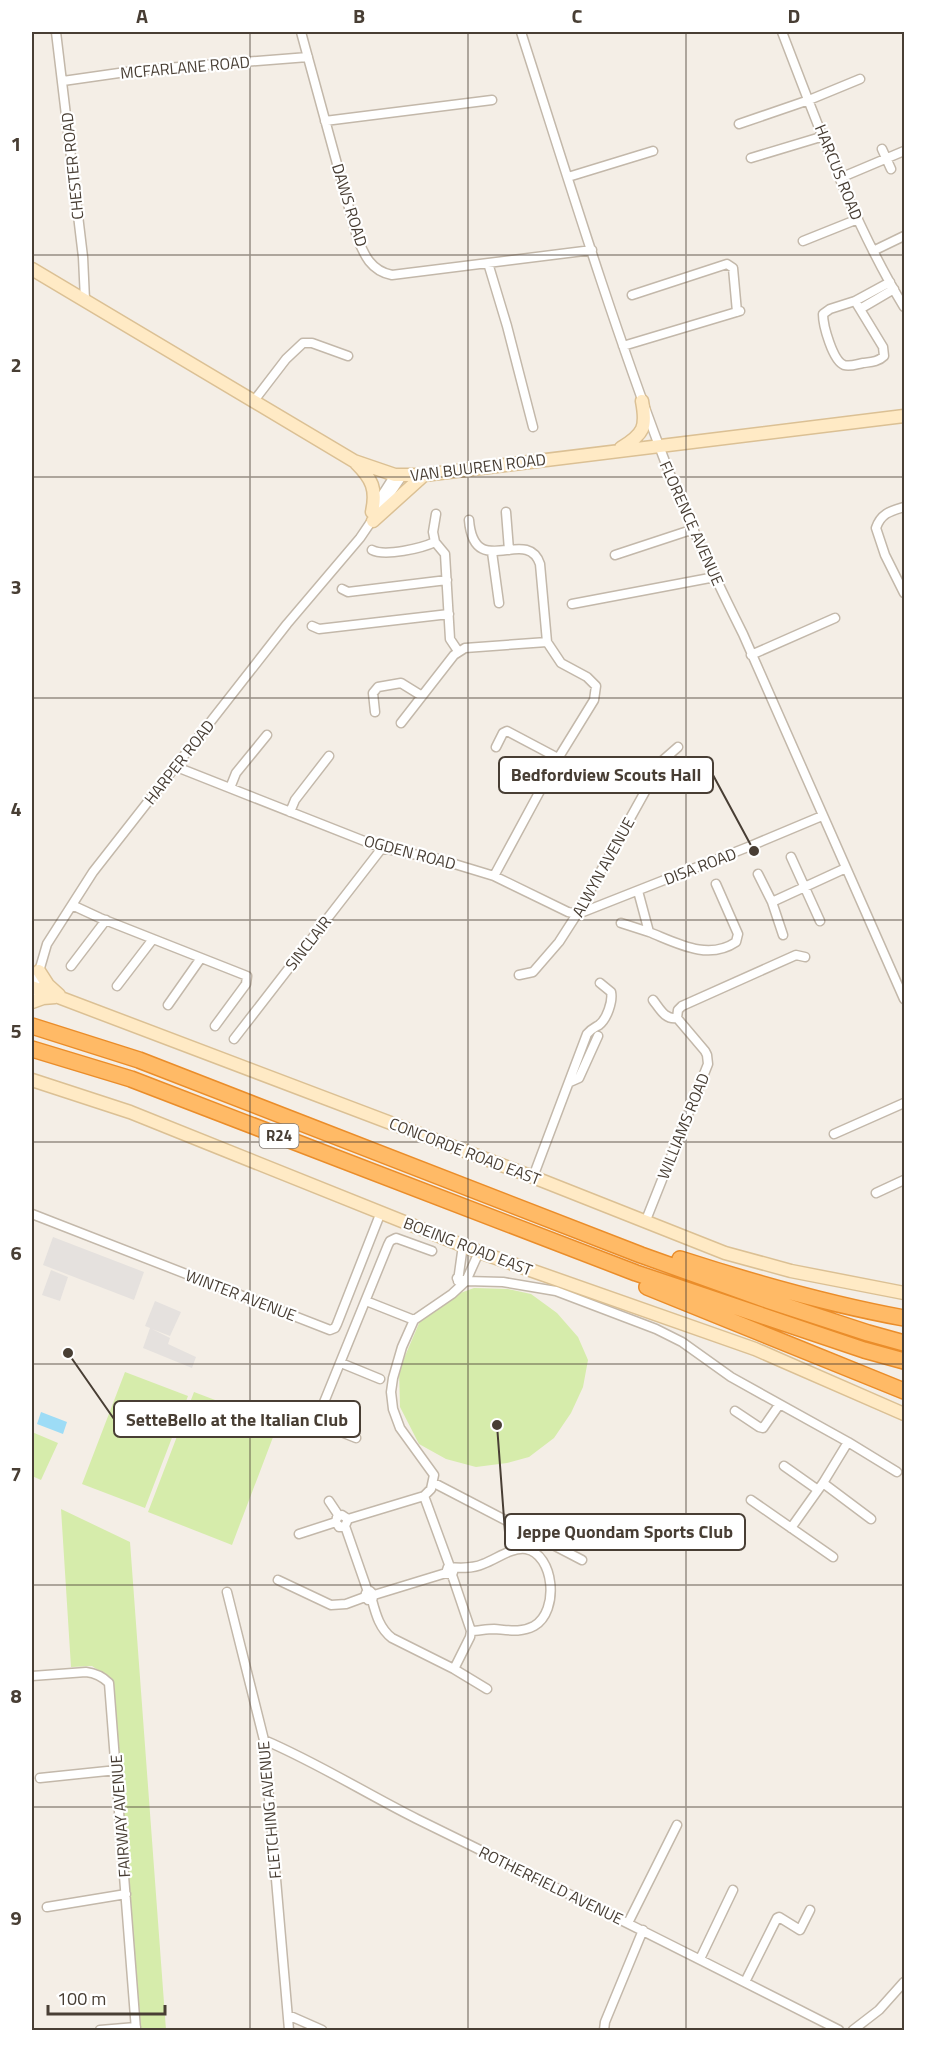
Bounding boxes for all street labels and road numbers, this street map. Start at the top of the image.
street label: MCFARLANE ROAD [119,49,251,85]
street label: CHESTER ROAD [54,111,90,221]
street label: HARCUS ROAD [809,120,869,224]
street label: DAWS ROAD [326,160,374,250]
street label: VAN BUUREN ROAD [409,447,547,487]
street label: FLORENCE AVENUE [654,457,730,589]
street label: HARPER ROAD [138,714,220,810]
street label: ALWYN AVENUE [566,813,640,921]
street label: OGDEN ROAD [361,828,459,876]
street label: DISA ROAD [660,841,740,891]
street label: SINCLAIR [279,911,337,975]
street label: WILLIAMS ROAD [651,1069,715,1183]
street label: CONCORDE ROAD EAST [386,1111,545,1191]
road number: R24 [260,1124,298,1148]
street label: BOEING ROAD EAST [400,1210,536,1282]
street label: WINTER AVENUE [182,1263,300,1327]
street label: FLETCHING AVENUE [251,1740,287,1880]
street label: FAIRWAY AVENUE [104,1754,136,1878]
street label: ROTHERFIELD AVENUE [475,1840,627,1930]

